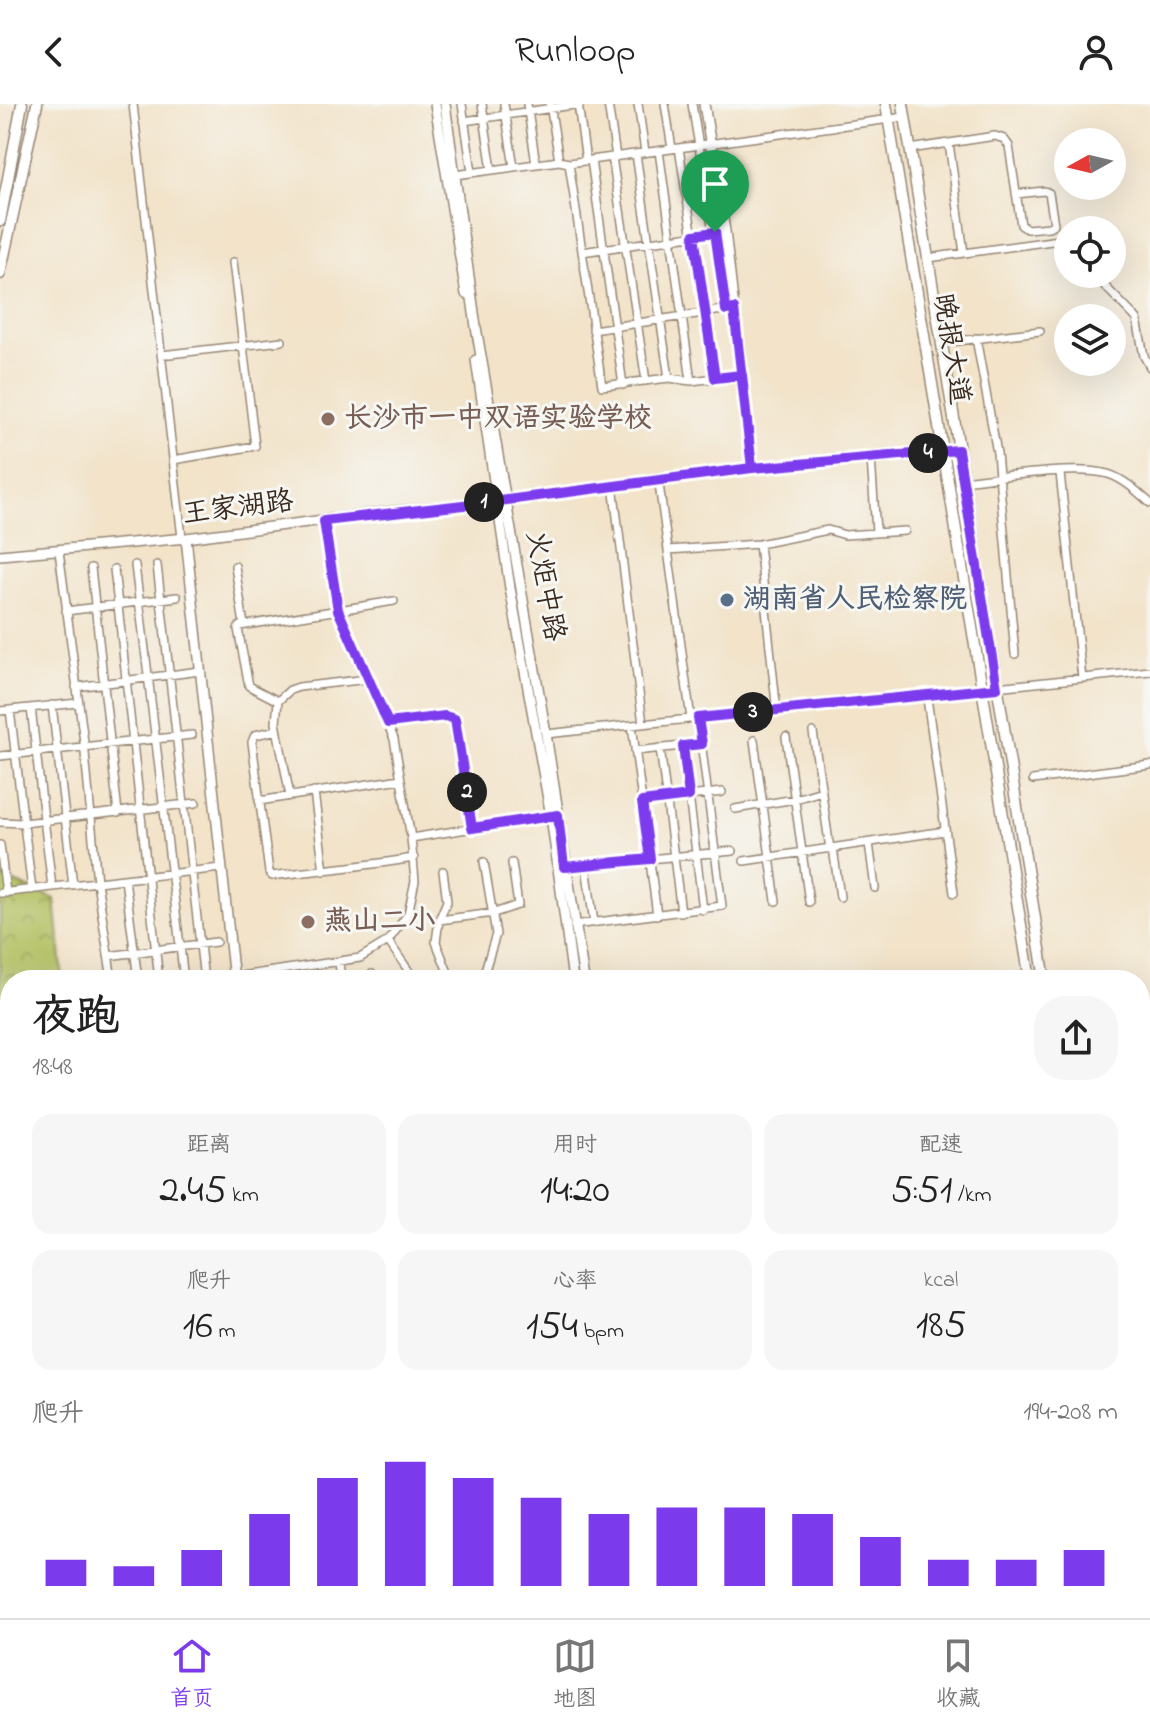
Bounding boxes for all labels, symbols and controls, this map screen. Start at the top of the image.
text: Runloop [514,26,636,79]
icon: back [32,30,76,74]
icon: person [1074,30,1118,74]
north arrow [1054,128,1126,200]
map controls [1054,128,1126,376]
pin [681,150,749,232]
icon: arrive [693,162,737,206]
button: locate [1054,216,1126,288]
street label: 晚报大道 [921,290,979,408]
button: layers [1054,304,1126,376]
place label: 长沙市一中双语实验学校 [344,399,652,440]
marker: 长沙市一中双语实验学校 [319,410,337,428]
pin: 4 [908,433,948,473]
text: 4 [923,437,933,469]
street label: 王家湖路 [180,482,296,536]
pin: 1 [464,482,504,522]
text: 1 [481,486,488,518]
street label: 火炬中路 [514,527,574,645]
place label: 湖南省人民检察院 [743,580,967,621]
marker: 湖南省人民检察院 [718,591,736,609]
pin: 3 [733,692,773,732]
text: 3 [748,696,758,728]
pin: 2 [447,772,487,812]
text: 2 [462,776,472,808]
place label: 燕山二小 [324,902,436,943]
marker: 燕山二小 [299,913,317,931]
text: 夜跑 [32,987,120,1051]
button: share [1034,996,1118,1080]
text: 18:48 [32,1049,73,1087]
text: 距离 [187,1130,231,1162]
text: 用时 [553,1130,597,1162]
text: 配速 [919,1130,963,1162]
text: 2.45 [159,1162,227,1221]
text: 14:20 [540,1162,610,1221]
text: 5:51 [891,1162,952,1221]
text: km [227,1180,259,1212]
text: /km [952,1180,991,1212]
text: kcal [924,1265,958,1297]
text: 爬升 [187,1266,231,1298]
text: 心率 [553,1266,597,1298]
text: 185 [916,1297,966,1356]
text: 16 [183,1298,213,1357]
text: 154 [526,1298,578,1357]
text: m [213,1316,235,1348]
text: bpm [578,1316,624,1348]
text: 194–208 m [1023,1394,1118,1432]
text: 爬升 [32,1396,84,1434]
tab: 首页 [170,1634,214,1716]
tab: 地图 [553,1634,597,1716]
tab: 收藏 [936,1634,980,1716]

